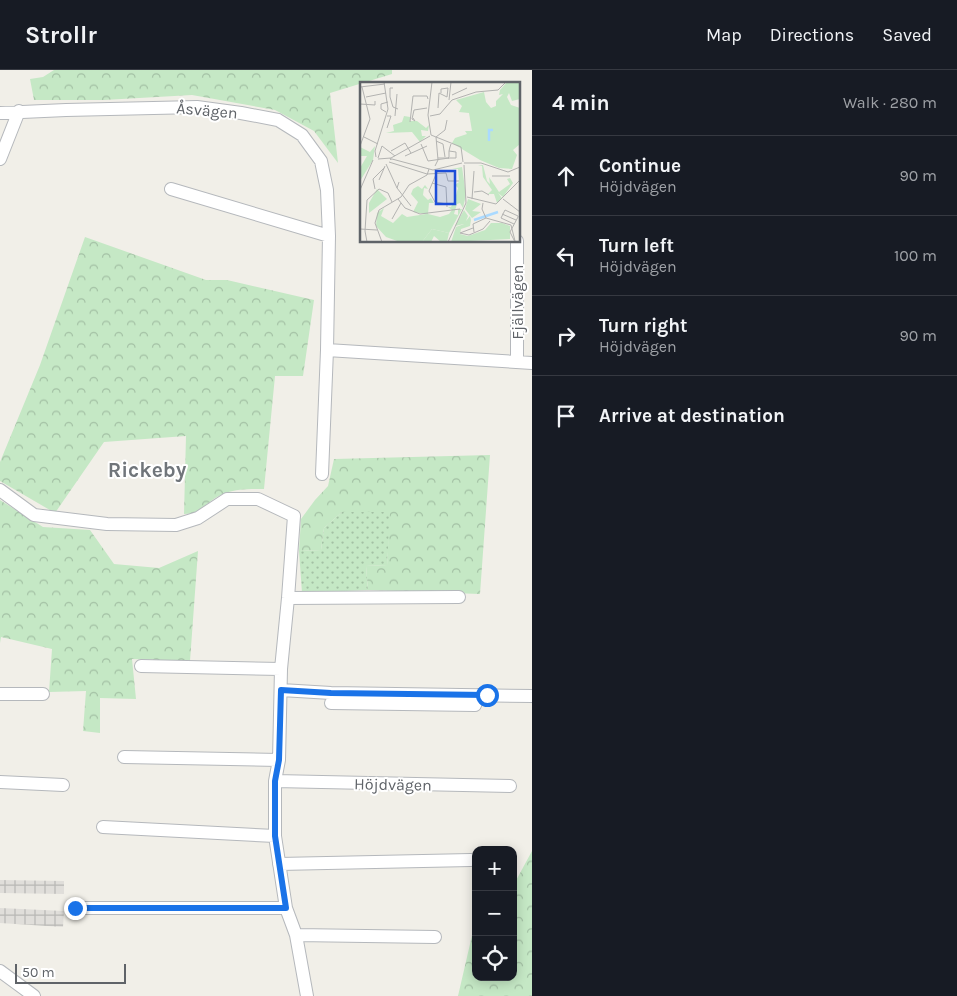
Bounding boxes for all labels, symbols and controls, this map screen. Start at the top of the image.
text: Strollr [25,21,97,49]
text: Map [706,24,742,46]
text: Directions [770,24,854,46]
text: Saved [882,24,932,46]
inset map [360,82,520,242]
text: 4 min [552,91,610,115]
text: Walk · 280 m [843,93,937,112]
street label: Åsvägen [176,98,238,123]
text: Continue [599,155,681,177]
icon: ahead [552,162,580,190]
text: 90 m [899,166,937,185]
text: Höjdvägen [599,177,677,196]
text: Turn left [599,235,674,257]
icon: left [552,242,580,270]
text: 100 m [894,246,937,265]
text: Höjdvägen [599,257,677,276]
street label: Fjällvägen [508,265,527,339]
text: Turn right [599,315,688,337]
icon: right [552,322,580,350]
text: 90 m [899,326,937,345]
text: Höjdvägen [599,337,677,356]
icon: arrive [552,402,580,430]
text: Arrive at destination [599,405,785,427]
district label: Rickeby [108,458,187,482]
route start [476,684,499,707]
street label: Höjdvägen [354,774,432,795]
map controls [472,846,517,981]
button: + [472,846,517,891]
button: − [472,891,517,936]
route end [64,897,87,920]
button: locate [472,936,517,981]
scale bar [15,961,126,984]
text: 50 m [22,964,55,981]

